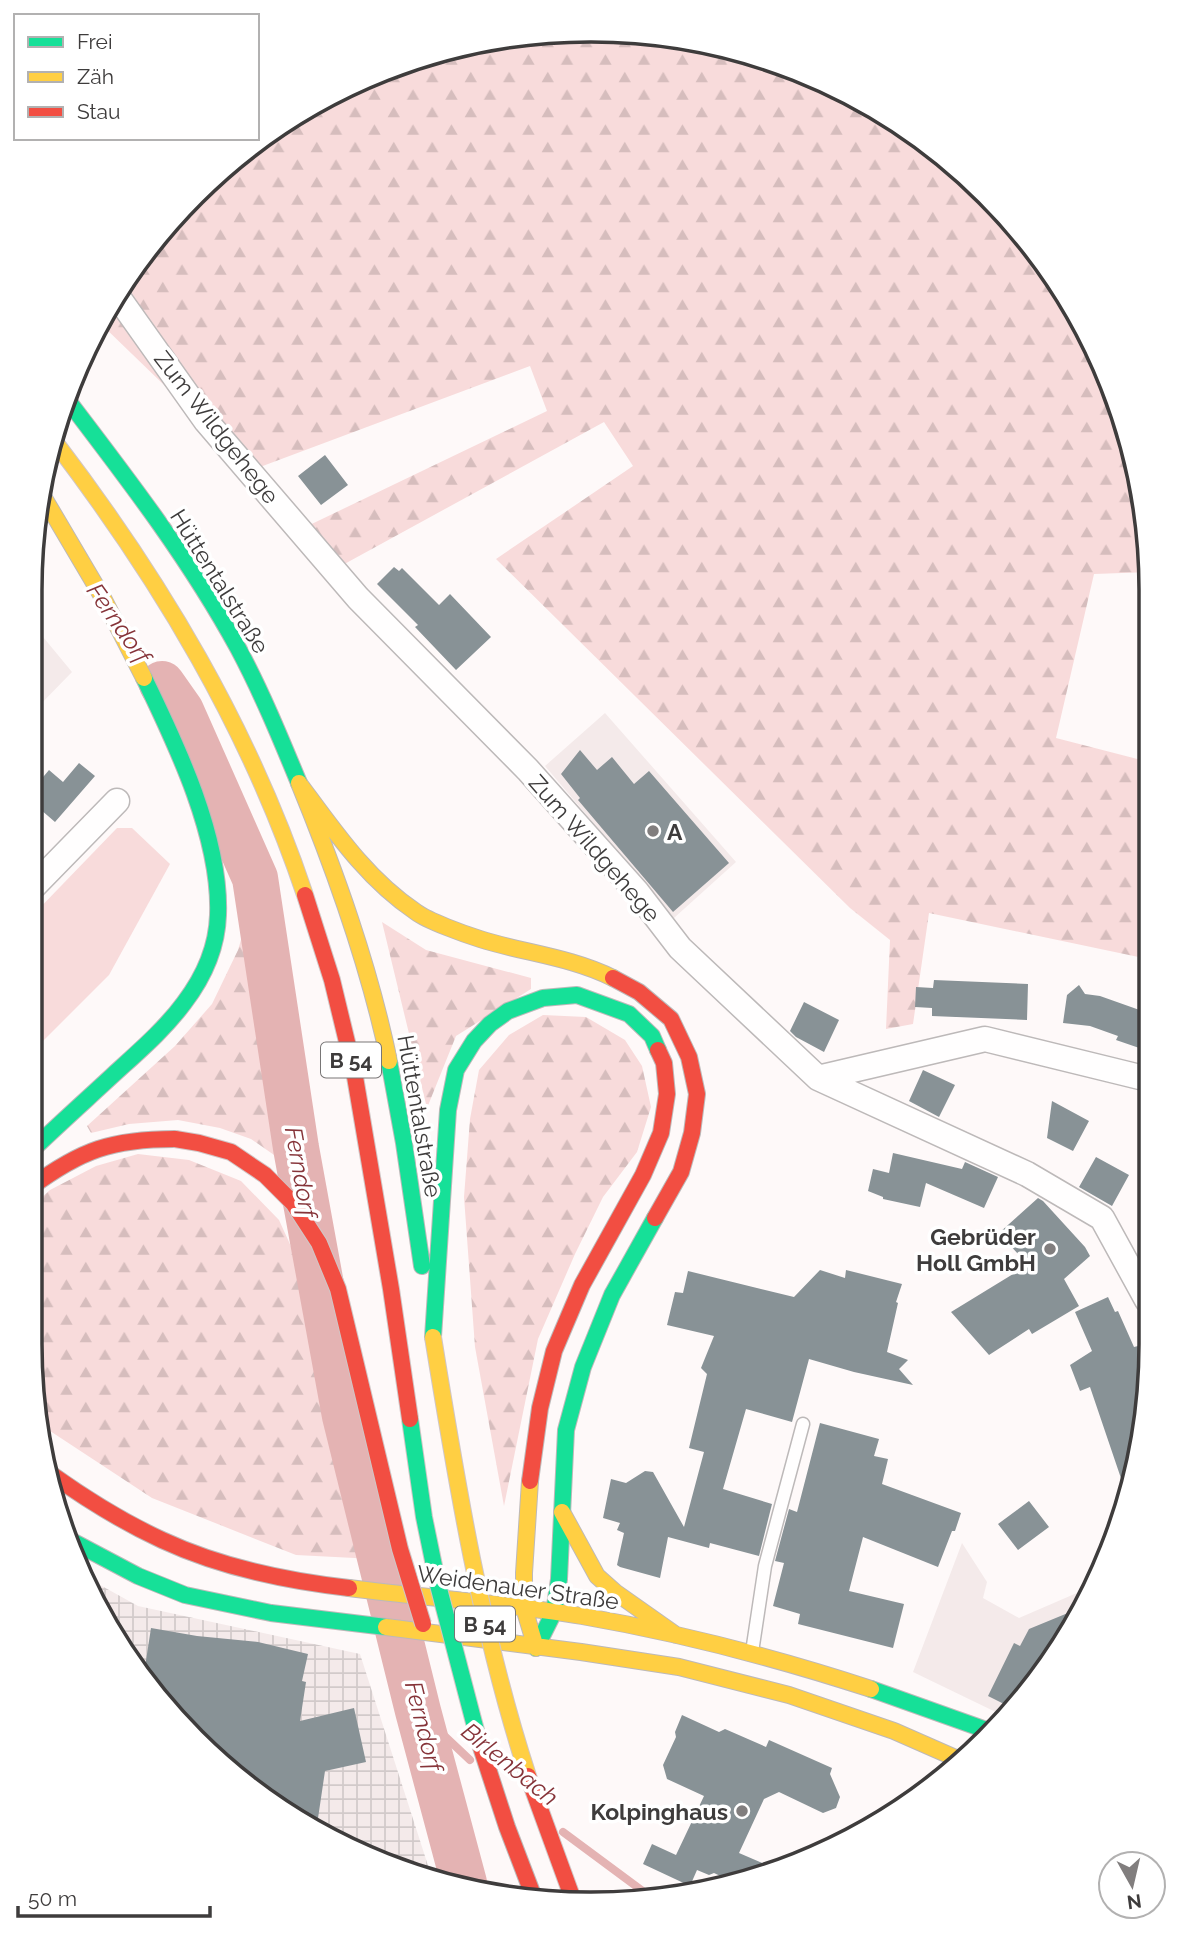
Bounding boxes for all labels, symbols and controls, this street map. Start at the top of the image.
legend [14,14,259,140]
text: Frei [77,29,113,54]
text: Zäh [77,64,114,89]
text: Stau [77,99,121,124]
street label: Zum Wildgehege [149,345,285,509]
street label: Hüttentalstraße [165,504,275,658]
water label: Ferndorf [81,577,159,671]
street label: Zum Wildgehege [524,769,666,927]
place label: A [667,818,683,845]
marker: A [645,823,661,839]
street label: Hüttentalstraße [392,1033,448,1199]
road number: B 54 [321,1042,381,1078]
water label: Ferndorf [279,1124,324,1223]
place label: Gebrüder Holl GmbH [916,1223,1036,1276]
marker: Gebrüder Holl GmbH [1042,1241,1058,1257]
street label: Weidenauer Straße [415,1559,621,1615]
road number: B 54 [455,1606,515,1642]
water label: Ferndorf [399,1678,450,1777]
water label: Birlenbach [456,1716,564,1812]
place label: Kolpinghaus [591,1798,728,1825]
marker: Kolpinghaus [734,1803,750,1819]
north arrow [1097,1850,1167,1920]
scale bar [18,1874,210,1918]
text: 50 m [28,1886,77,1911]
text: N [1126,1890,1143,1914]

